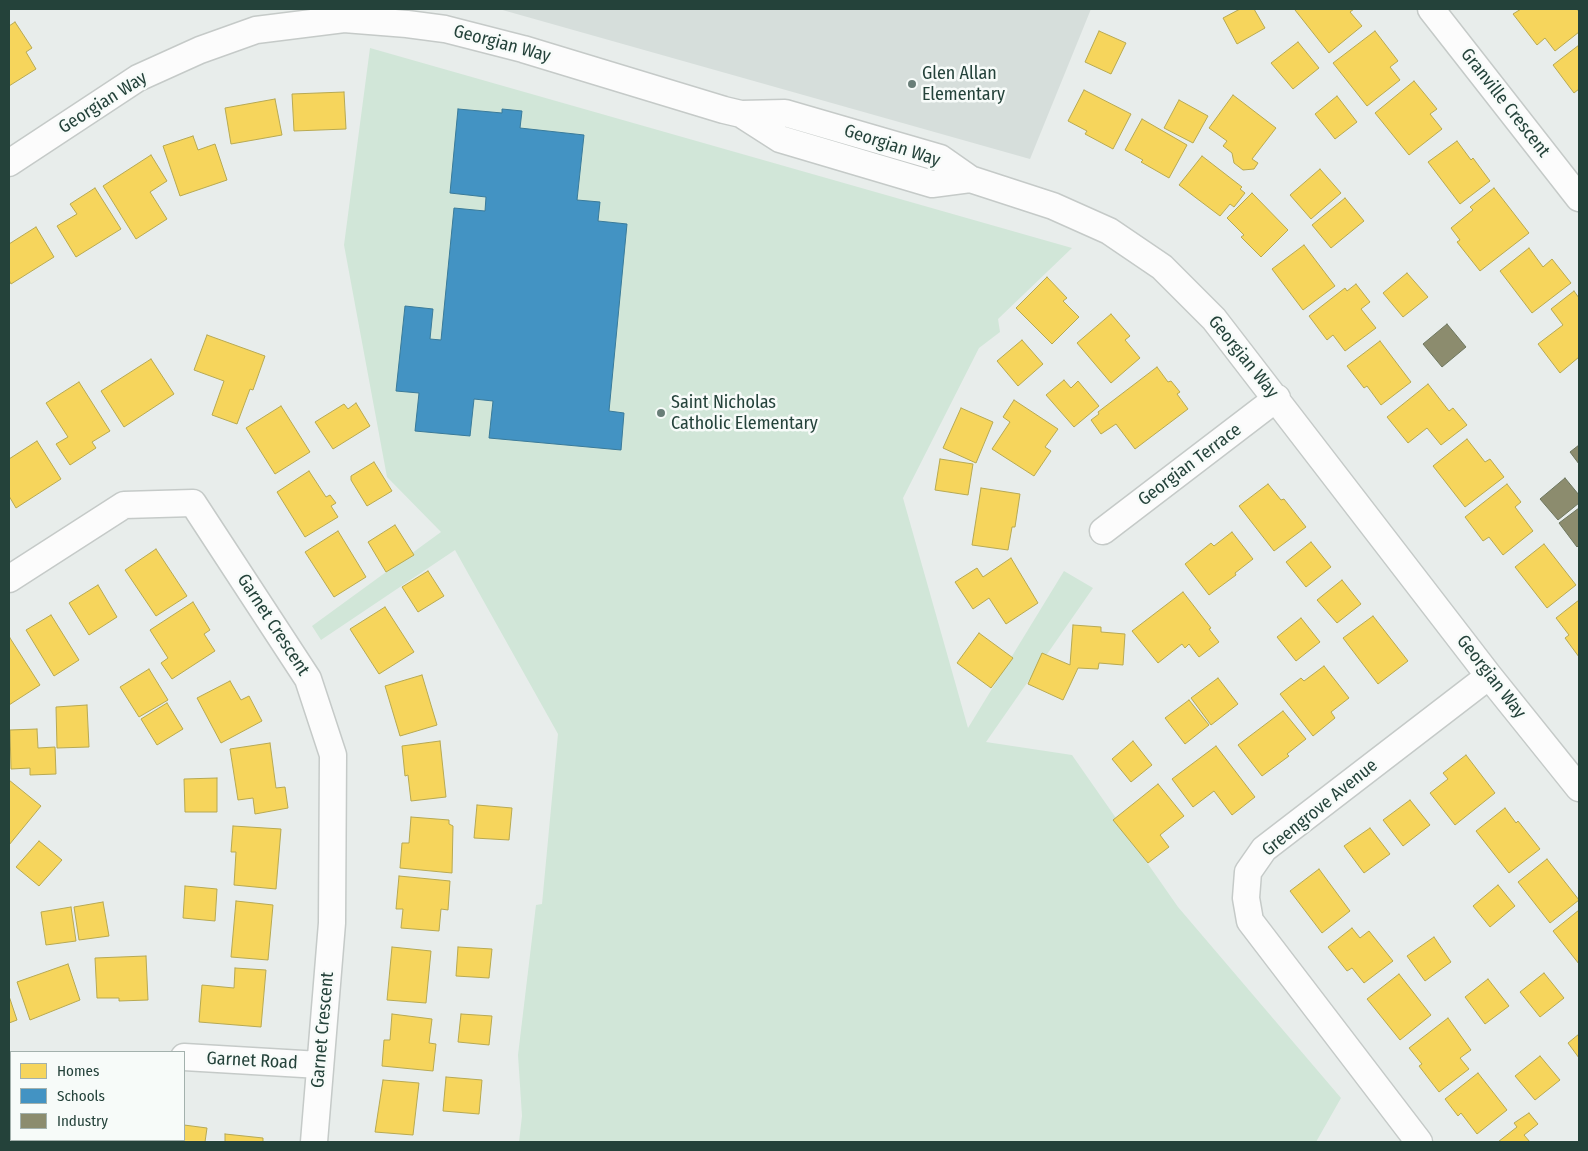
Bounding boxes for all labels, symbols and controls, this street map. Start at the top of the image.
street label: Georgian Way [451,21,553,67]
street label: Granville Crescent [1456,44,1554,162]
place label: Glen Allan Elementary [922,63,1005,106]
street label: Georgian Way [55,67,151,139]
marker: Glen Allan Elementary [906,78,918,90]
street label: Georgian Way [841,120,943,172]
street label: Georgian Way [1203,311,1283,403]
place label: Saint Nicholas Catholic Elementary [671,392,818,434]
marker: Saint Nicholas Catholic Elementary [655,407,667,419]
street label: Georgian Terrace [1134,419,1246,511]
street label: Garnet Crescent [232,570,314,680]
street label: Georgian Way [1452,631,1530,723]
street label: Greengrove Avenue [1258,755,1382,861]
street label: Garnet Crescent [307,971,339,1089]
street label: Garnet Road [206,1048,298,1074]
legend [10,1051,185,1141]
text: Homes [57,1062,99,1080]
text: Schools [57,1087,105,1105]
text: Industry [57,1112,108,1130]

